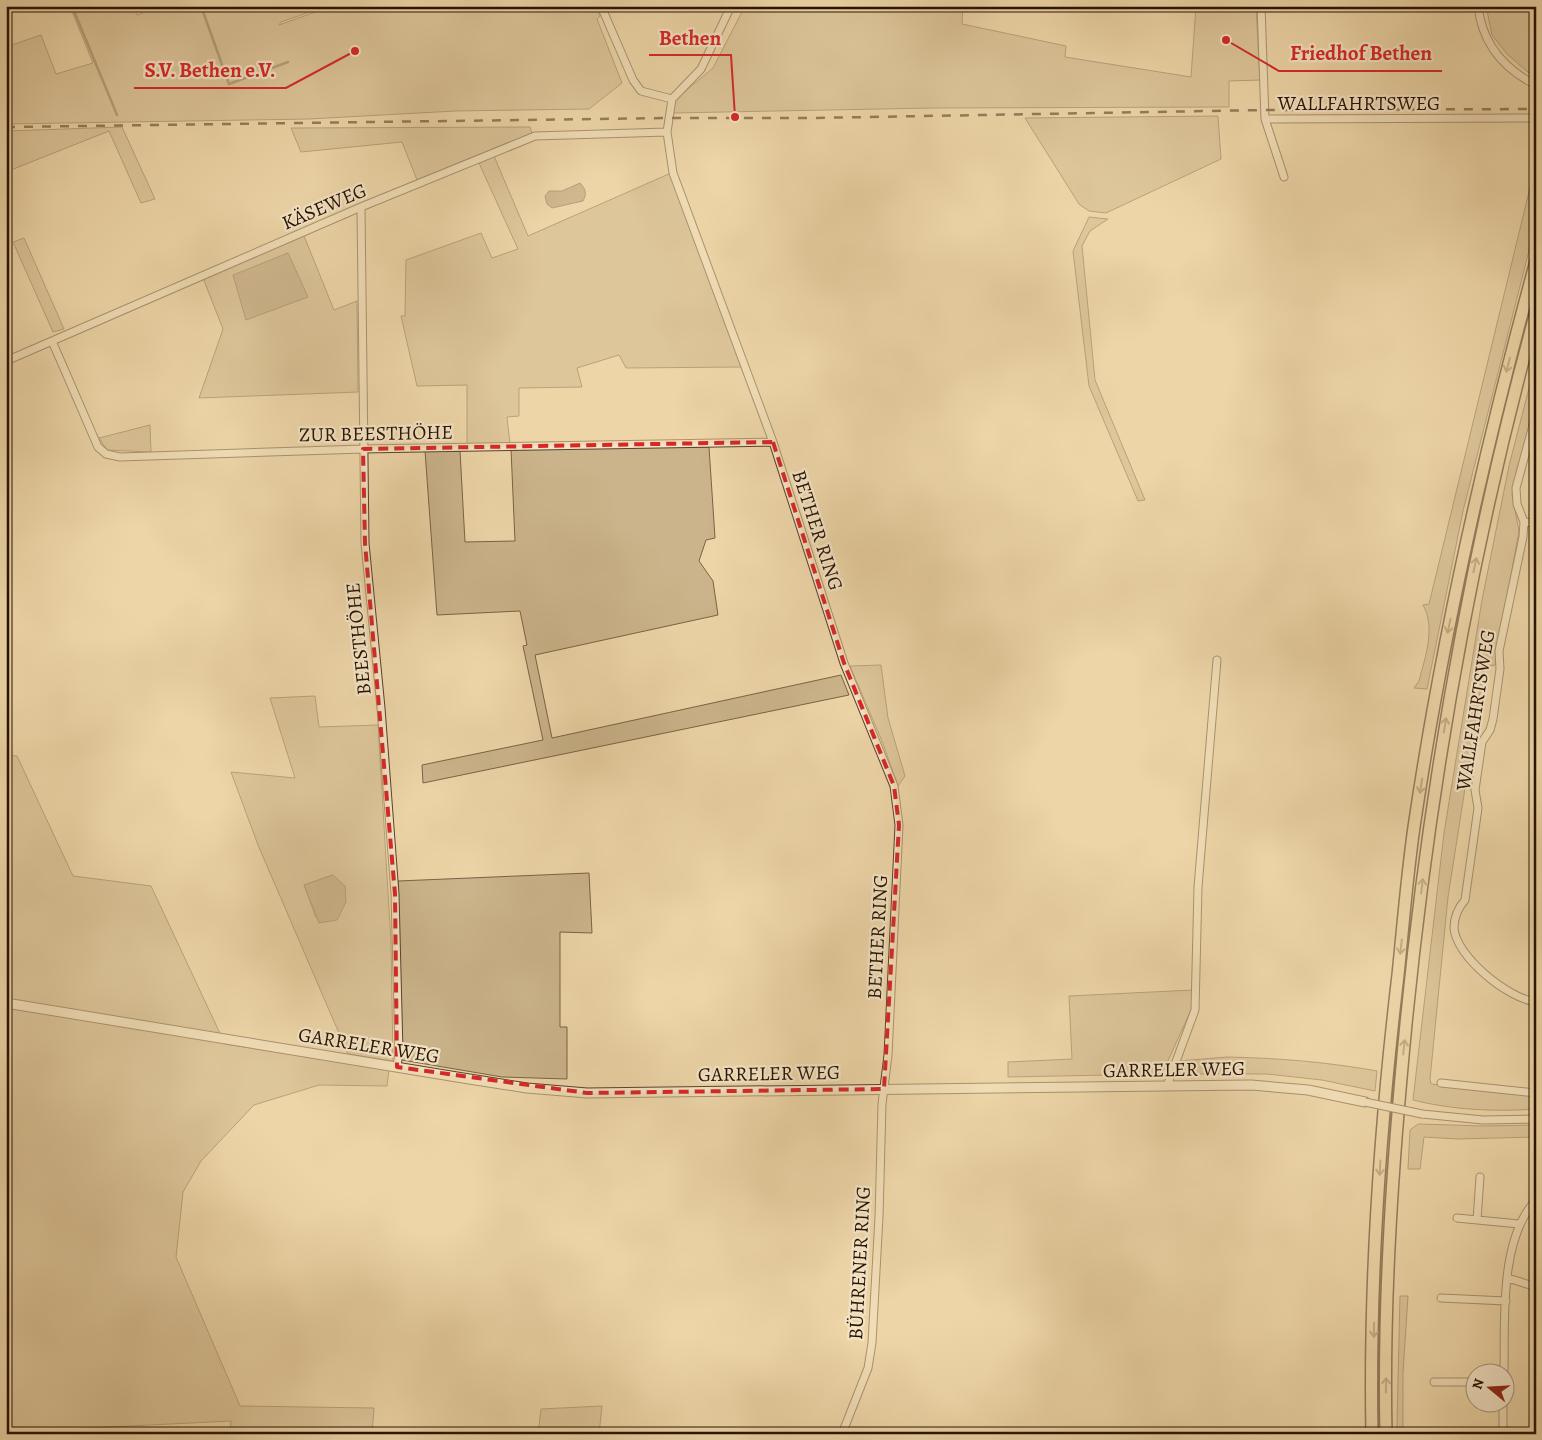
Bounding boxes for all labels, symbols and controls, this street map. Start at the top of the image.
callout: Bethen [649,19,731,55]
text: Bethen [659,24,722,52]
callout: Friedhof Bethen [1279,35,1442,71]
text: Friedhof Bethen [1290,39,1432,67]
callout: S.V. Bethen e.V. [134,52,286,88]
text: S.V. Bethen e.V. [145,56,275,84]
street label: WALLFAHRTSWEG [1277,90,1440,117]
street label: KÄSEWEG [278,176,371,236]
one-way arrow [1502,356,1512,372]
street label: ZUR BEESTHÖHE [299,419,453,448]
street label: BETHER RING [785,467,850,594]
one-way arrow [1470,558,1480,574]
street label: BEESTHÖHE [339,581,378,697]
one-way arrow [1444,617,1453,633]
street label: WALLFAHRTSWEG [1449,628,1502,794]
one-way arrow [1440,718,1450,734]
one-way arrow [1416,777,1426,793]
street label: BETHER RING [861,874,894,1000]
one-way arrow [1417,878,1427,894]
one-way arrow [1396,939,1406,955]
street label: GARRELER WEG [296,1021,441,1070]
one-way arrow [1399,1040,1409,1056]
street label: GARRELER WEG [1103,1055,1245,1084]
street label: GARRELER WEG [698,1059,840,1088]
one-way arrow [1375,1159,1384,1175]
street label: BÜHRENER RING [842,1185,877,1341]
one-way arrow [1369,1322,1378,1338]
north arrow [1464,1362,1514,1412]
text: N [1468,1376,1489,1392]
one-way arrow [1381,1377,1391,1394]

